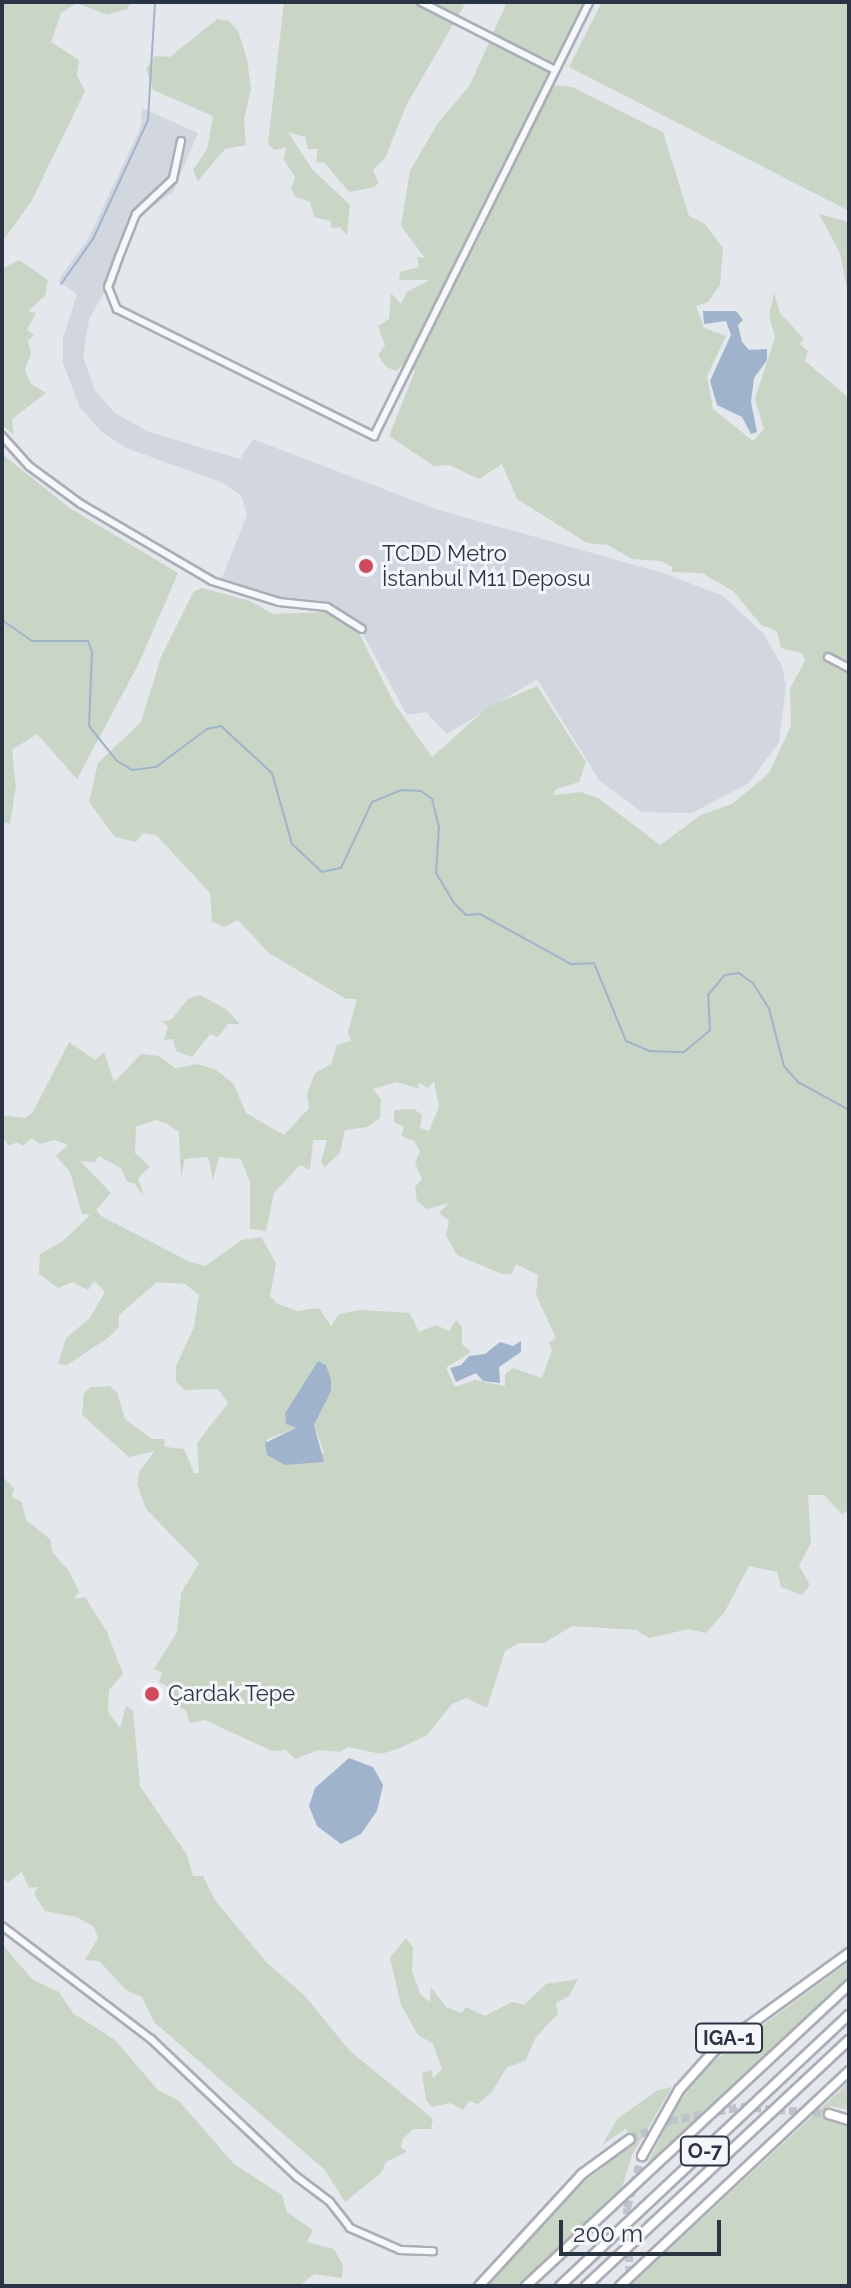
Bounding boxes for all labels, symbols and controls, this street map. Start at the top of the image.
place label: TCDD Metro İstanbul M11 Deposu [382,540,591,592]
marker: TCDD Metro İstanbul M11 Deposu [357,557,375,575]
place label: Çardak Tepe [168,1681,296,1707]
marker: Çardak Tepe [143,1685,161,1703]
road number: IGA-1 [695,2022,763,2054]
road number: O-7 [679,2135,731,2167]
scale bar [563,2204,725,2254]
text: 200 m [573,2219,643,2248]

